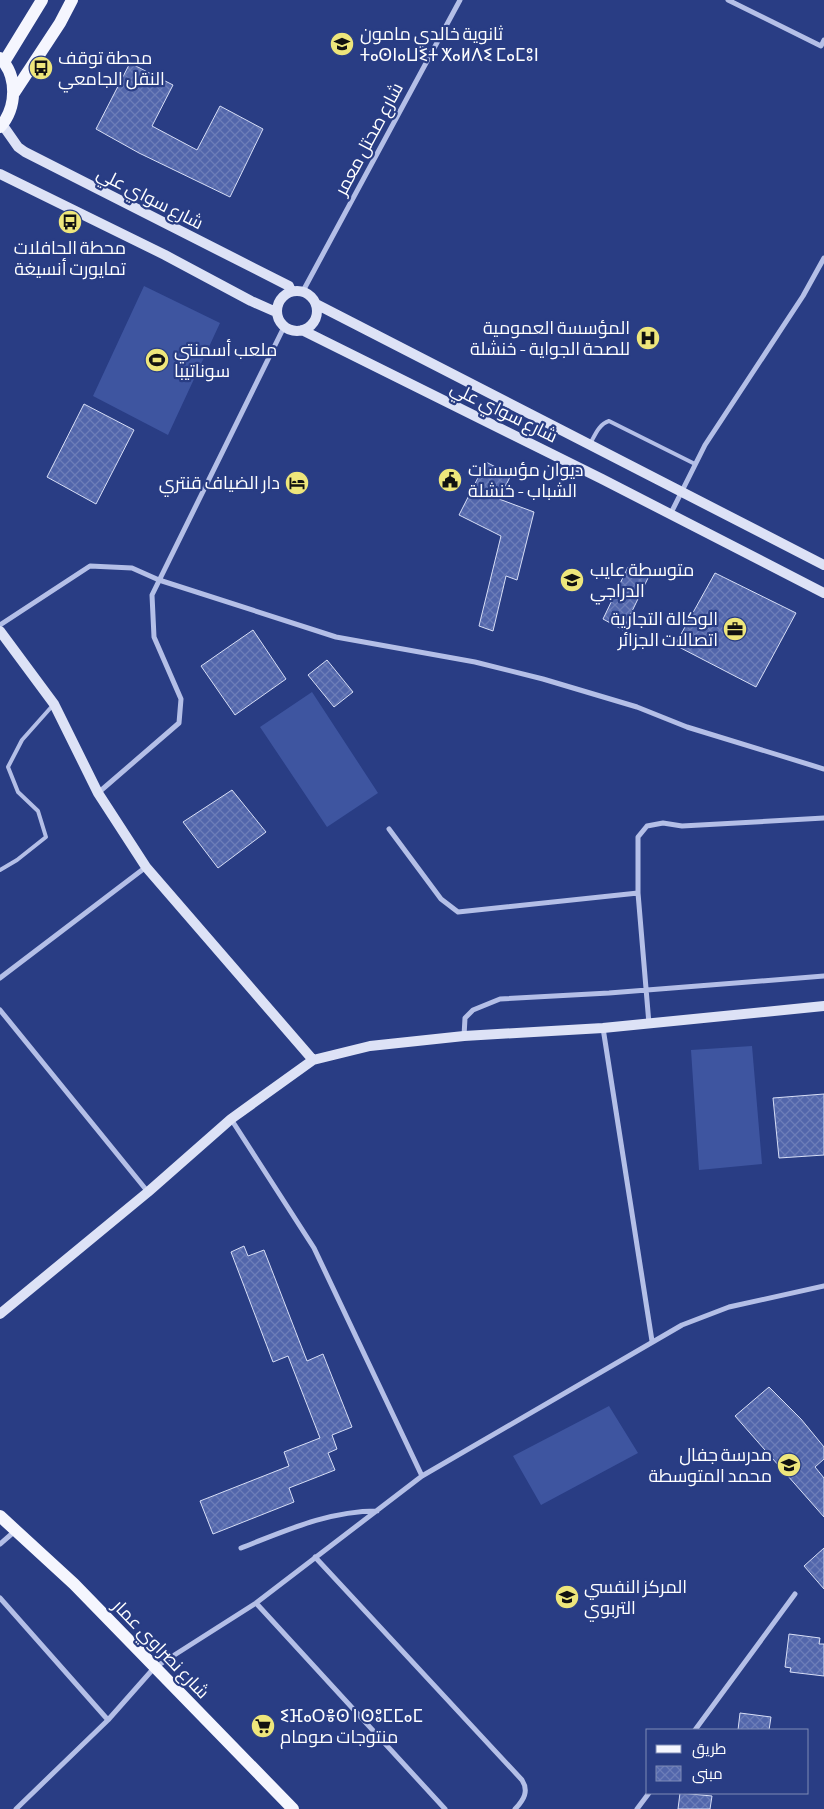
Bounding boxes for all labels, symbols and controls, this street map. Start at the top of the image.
place label: ثانوية خالدي مامون ⵜⴰⵙⵏⴰⵡⵉⵜ ⵅⴰⵍⴷⵉ ⵎⴰⵎⵓⵏ [360,24,539,66]
school or university icon: ثانوية خالدي مامون ⵜⴰⵙⵏⴰⵡⵉⵜ ⵅⴰⵍⴷⵉ ⵎⴰⵎⵓⵏ [329,31,355,57]
place label: محطة توقف النقل الجامعي [58,48,165,93]
bus stop icon: محطة توقف النقل الجامعي [28,55,54,81]
street label: شارع صحتل معمر [330,79,409,201]
street label: شارع سواي علي [92,163,206,237]
bus stop icon: محطة الحافلات تمايورت أنسيغة [57,209,83,235]
place label: محطة الحافلات تمايورت أنسيغة [14,238,126,280]
place label: المؤسسة العمومية للصحة الجواية - خنشلة [470,318,630,360]
hospital icon: المؤسسة العمومية للصحة الجواية - خنشلة [635,325,661,351]
place label: ملعب أسمنتي سوناتيبا [174,339,277,382]
sports icon: ملعب أسمنتي سوناتيبا [144,347,170,373]
street label: شارع سواي علي [446,377,561,450]
place label: ديوان مؤسسات الشباب - خنشلة [468,460,583,502]
public building icon: ديوان مؤسسات الشباب - خنشلة [437,467,463,493]
hotel icon: دار الضياف قنتري [284,470,310,496]
place label: دار الضياف قنتري [159,473,280,497]
place label: متوسطة عايب الدراجي [590,560,694,605]
school or university icon: متوسطة عايب الدراجي [559,567,585,593]
place label: الوكالة التجارية اتصالات الجزائر [610,609,718,651]
office icon: الوكالة التجارية اتصالات الجزائر [722,616,748,642]
place label: مدرسة جفال محمد المتوسطة [649,1445,772,1487]
school or university icon: مدرسة جفال محمد المتوسطة [776,1452,802,1478]
place label: المركز النفسي التربوي [584,1577,687,1622]
school or university icon: المركز النفسي التربوي [554,1584,580,1610]
street label: شارع نصراوي عمار [105,1595,213,1705]
place label: ⵉⴼⴰⵔⴻⵙ ⵏ ⵙⵓⵎⵎⴰⵎ منتوجات صومام [280,1706,423,1749]
supermarket icon: ⵉⴼⴰⵔⴻⵙ ⵏ ⵙⵓⵎⵎⴰⵎ منتوجات صومام [250,1713,276,1739]
legend [646,1729,809,1794]
text: طريق [692,1740,726,1759]
text: مبنى [692,1765,723,1784]

